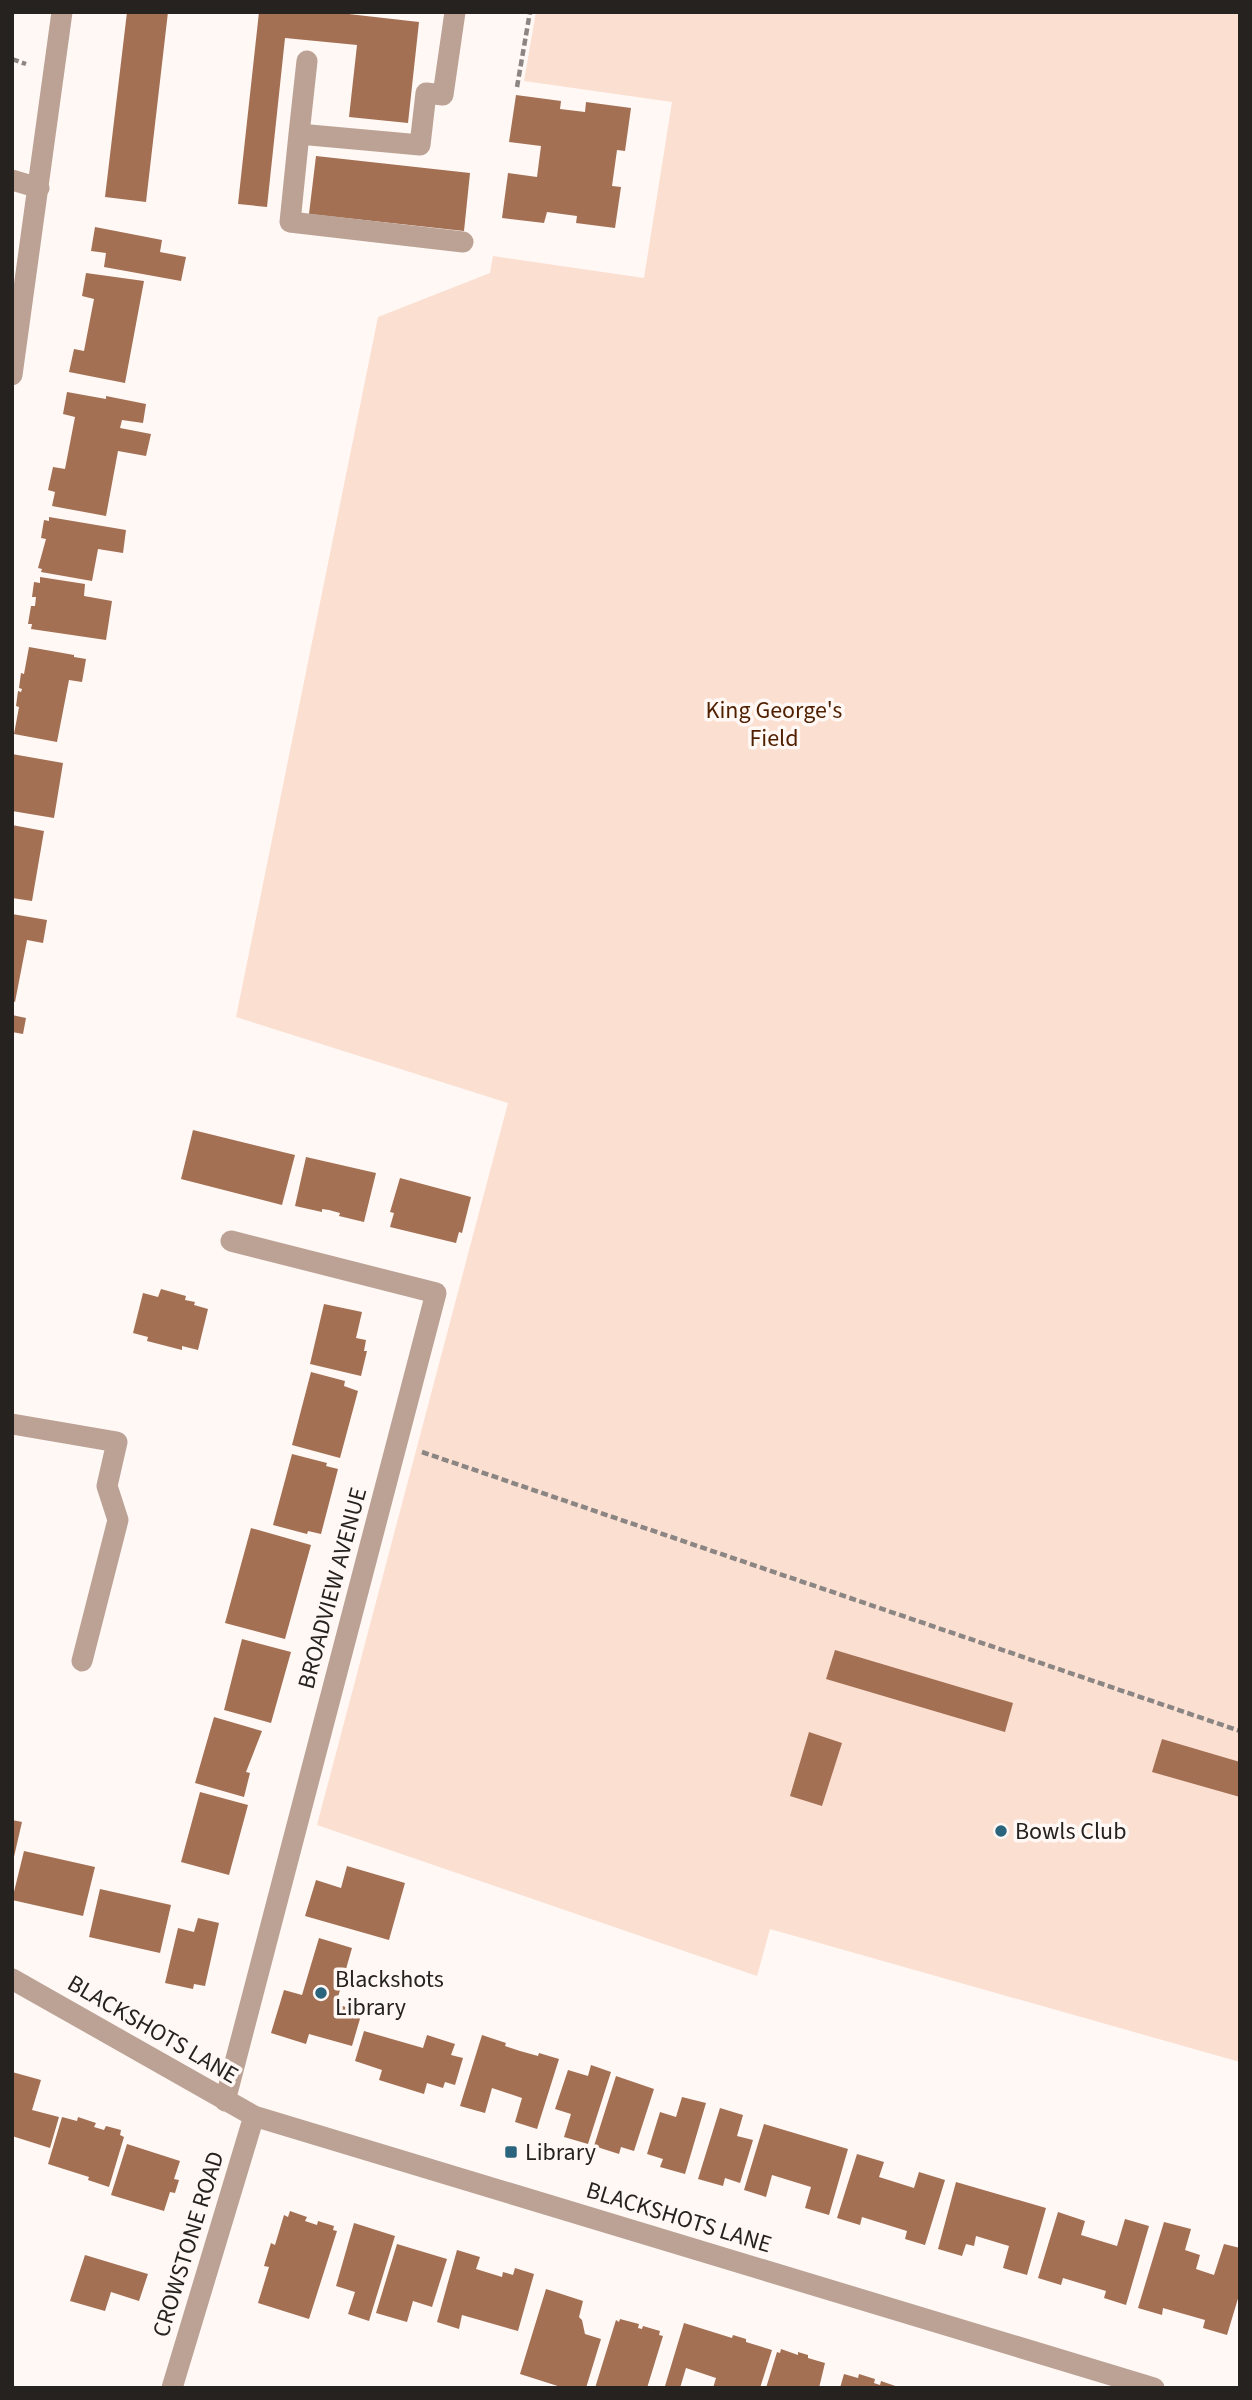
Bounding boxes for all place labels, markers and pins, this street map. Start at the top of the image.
place label: Bowls Club [1015,1814,1126,1849]
marker: Bowls Club [993,1823,1009,1839]
place label: Blackshots Library [335,1962,444,2025]
marker: Blackshots Library [313,1985,329,2001]
place label: Library [525,2135,596,2170]
marker: Library [503,2144,519,2160]

